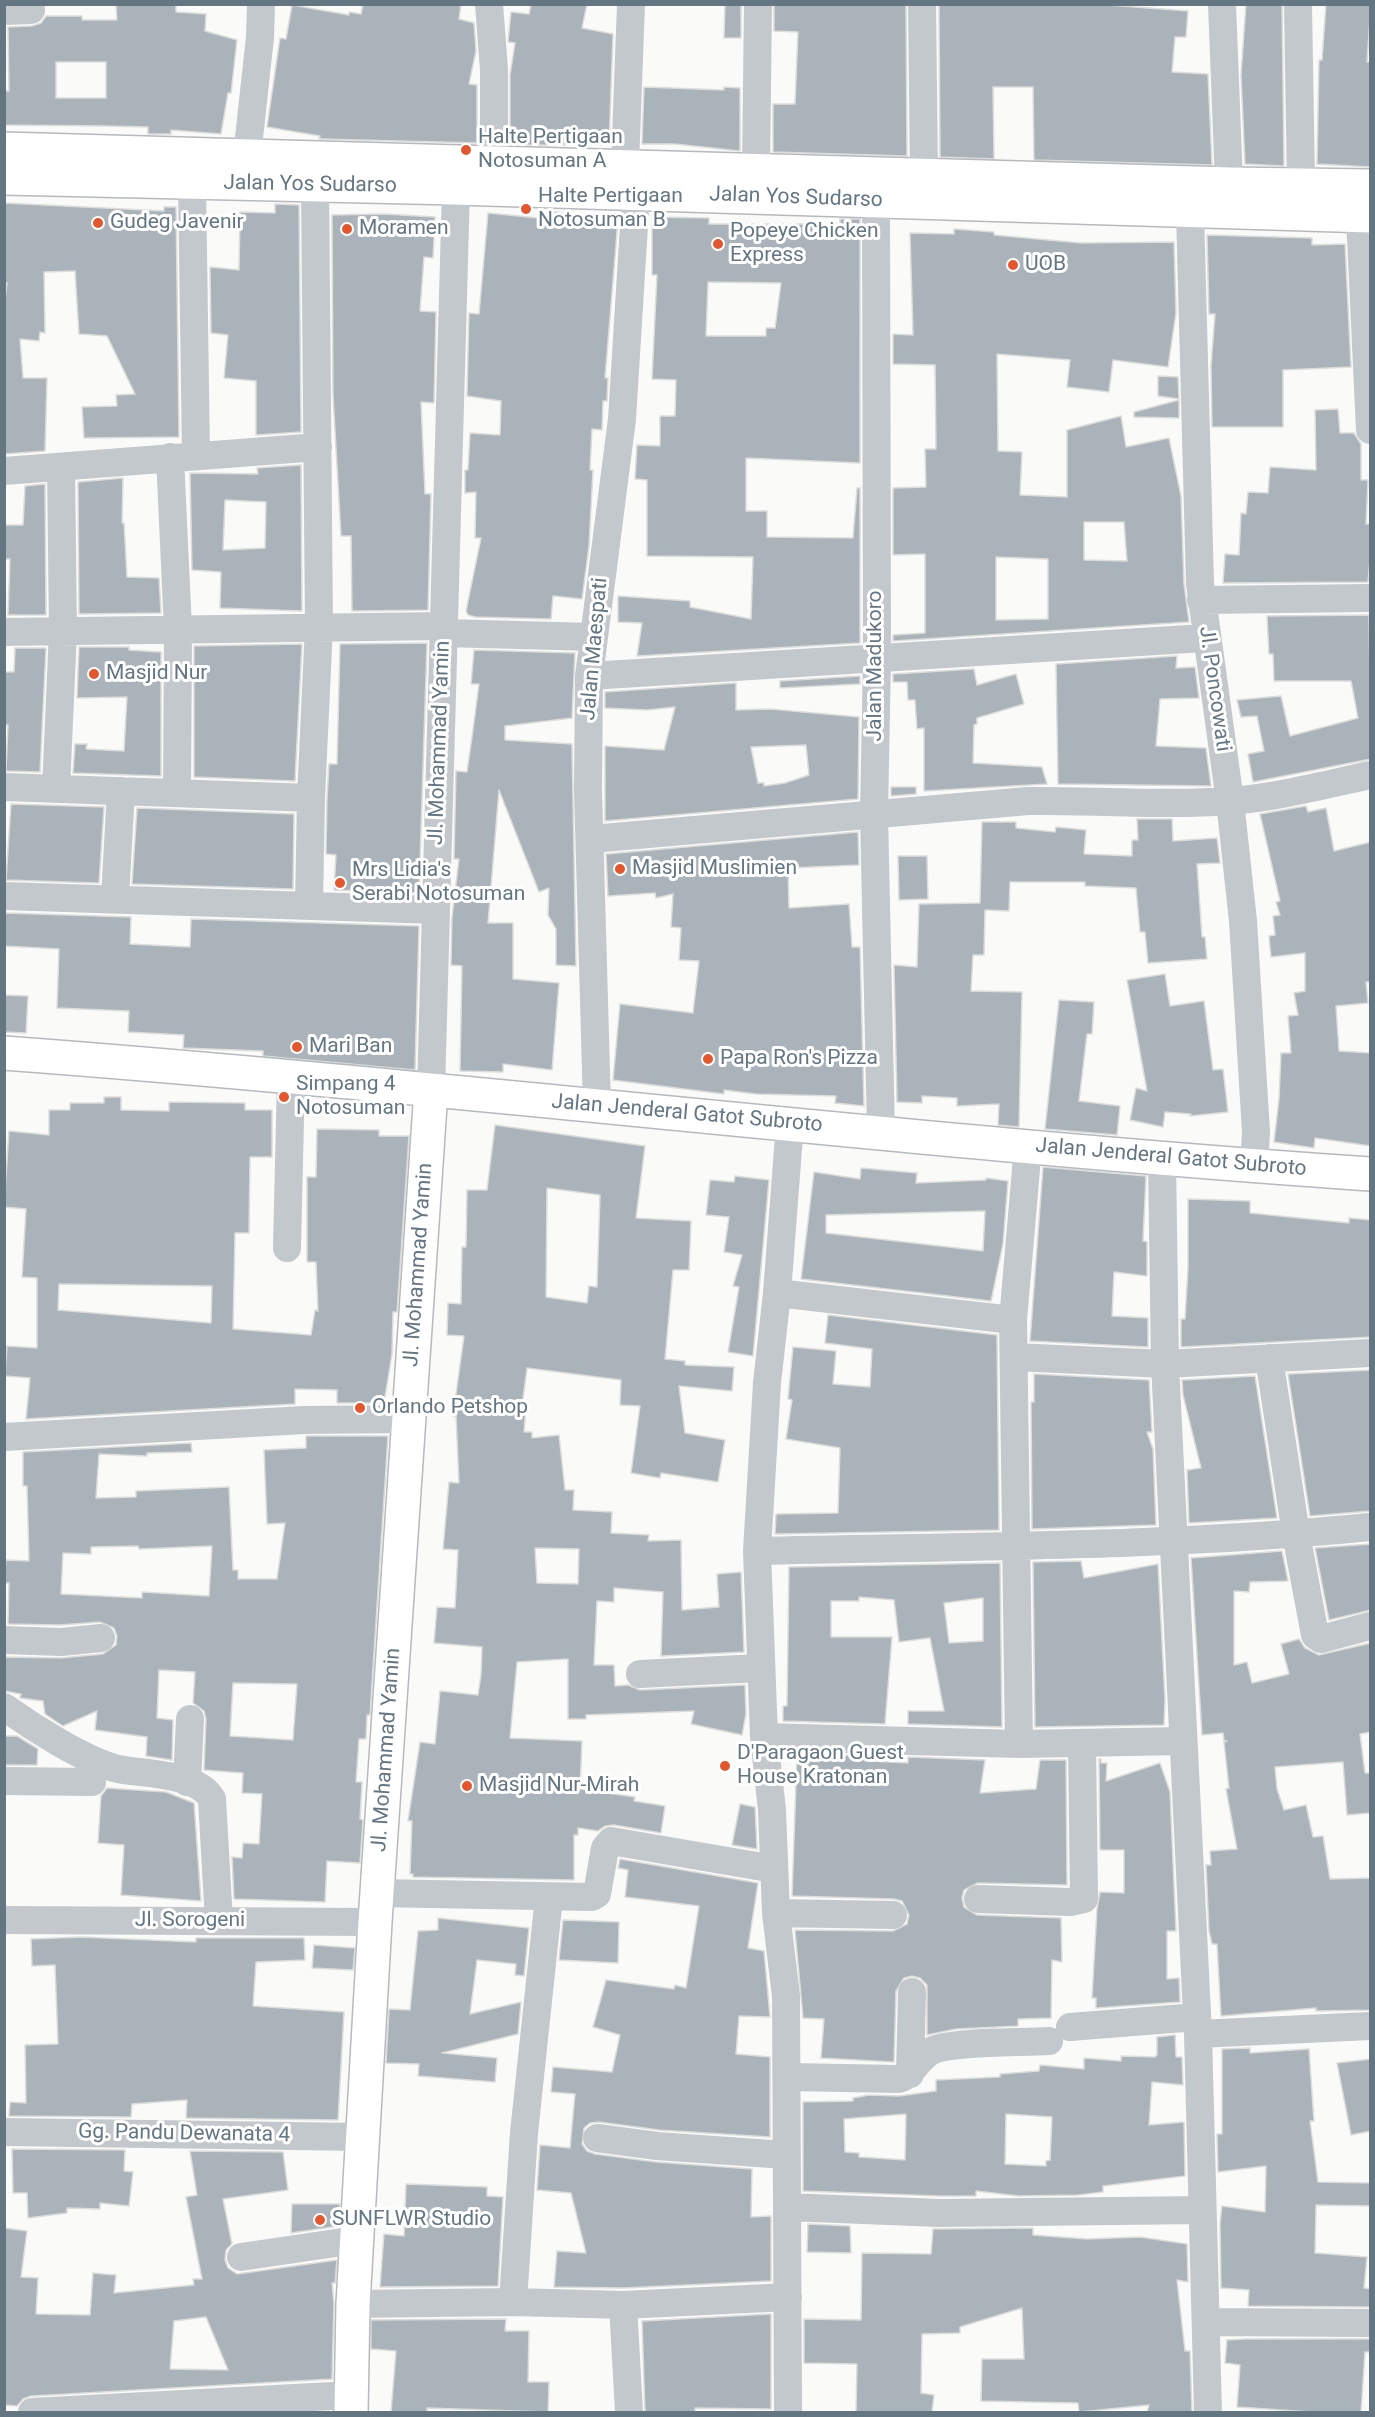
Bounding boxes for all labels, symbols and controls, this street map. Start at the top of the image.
place label: Halte Pertigaan Notosuman A [478,125,623,175]
marker: Halte Pertigaan Notosuman A [459,143,473,157]
street label: Jalan Yos Sudarso [223,171,397,199]
street label: Jalan Yos Sudarso [709,182,883,214]
place label: Halte Pertigaan Notosuman B [538,184,683,234]
marker: Halte Pertigaan Notosuman B [519,202,533,216]
place label: Gudeg Javenir [110,210,244,236]
marker: Gudeg Javenir [91,216,105,230]
place label: Moramen [359,216,449,242]
place label: Popeye Chicken Express [730,219,879,269]
marker: Moramen [340,222,354,236]
marker: Popeye Chicken Express [711,237,725,251]
place label: UOB [1025,252,1066,278]
marker: UOB [1006,258,1020,272]
street label: Jalan Maespati [576,577,614,721]
street label: Jalan Madukoro [863,590,889,742]
street label: Jl. Poncowati [1193,625,1235,753]
street label: Jl. Mohammad Yamin [424,640,456,846]
place label: Masjid Nur [106,661,207,687]
marker: Masjid Nur [87,667,101,681]
place label: Masjid Muslimien [632,856,797,882]
place label: Mrs Lidia's Serabi Notosuman [352,858,525,908]
marker: Masjid Muslimien [613,862,627,876]
marker: Mrs Lidia's Serabi Notosuman [333,876,347,890]
place label: Mari Ban [309,1034,392,1060]
marker: Mari Ban [290,1040,304,1054]
place label: Papa Ron's Pizza [720,1046,878,1072]
marker: Papa Ron's Pizza [701,1052,715,1066]
place label: Simpang 4 Notosuman [296,1072,405,1122]
marker: Simpang 4 Notosuman [277,1090,291,1104]
street label: Jalan Jenderal Gatot Subroto [550,1090,824,1138]
street label: Jalan Jenderal Gatot Subroto [1034,1134,1308,1182]
street label: Jl. Mohammad Yamin [399,1162,439,1368]
place label: Orlando Petshop [372,1395,528,1421]
marker: Orlando Petshop [353,1401,367,1415]
street label: Jl. Mohammad Yamin [367,1647,407,1853]
place label: D'Paragaon Guest House Kratonan [737,1741,904,1791]
marker: D'Paragaon Guest House Kratonan [718,1759,732,1773]
place label: Masjid Nur-Mirah [479,1773,639,1799]
marker: Masjid Nur-Mirah [460,1779,474,1793]
street label: Jl. Sorogeni [135,1908,245,1934]
street label: Gg. Pandu Dewanata 4 [78,2120,290,2148]
place label: SUNFLWR Studio [332,2207,491,2233]
marker: SUNFLWR Studio [313,2213,327,2227]

